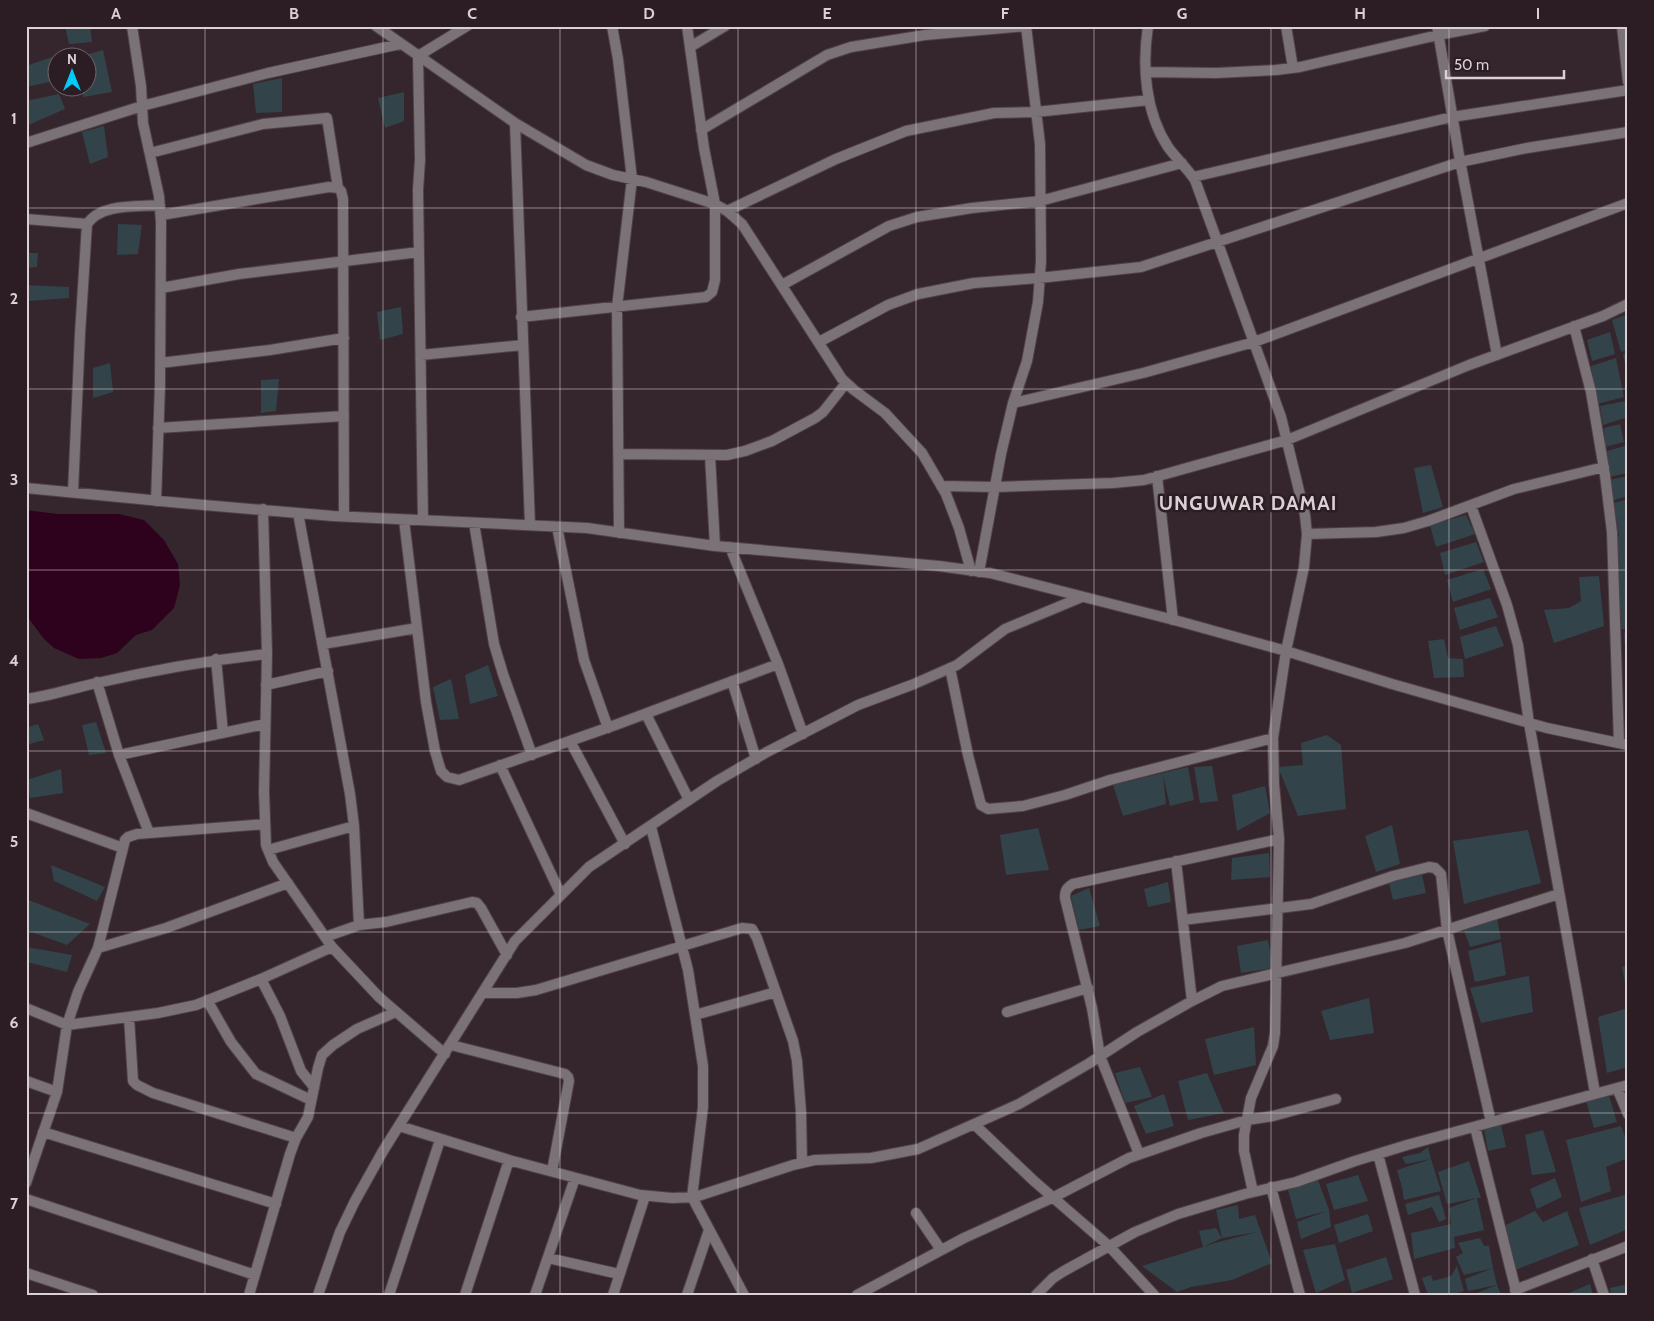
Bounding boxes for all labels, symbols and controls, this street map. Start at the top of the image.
text: A [111,4,121,23]
text: B [289,4,299,23]
text: C [467,4,477,23]
text: D [643,4,655,23]
text: E [822,4,832,23]
text: F [1001,4,1010,23]
text: G [1177,4,1187,23]
text: H [1354,4,1366,23]
text: I [1536,4,1540,23]
north arrow [48,48,98,98]
scale bar [1446,48,1564,80]
text: N [67,50,77,68]
text: 50 m [1454,56,1489,74]
text: 1 [11,109,17,128]
text: 2 [10,289,18,308]
text: 3 [10,470,18,489]
district label: UNGUWAR DAMAI [1159,491,1337,515]
text: 4 [9,651,19,670]
text: 5 [10,832,18,851]
text: 6 [10,1013,19,1032]
text: 7 [10,1194,19,1213]

